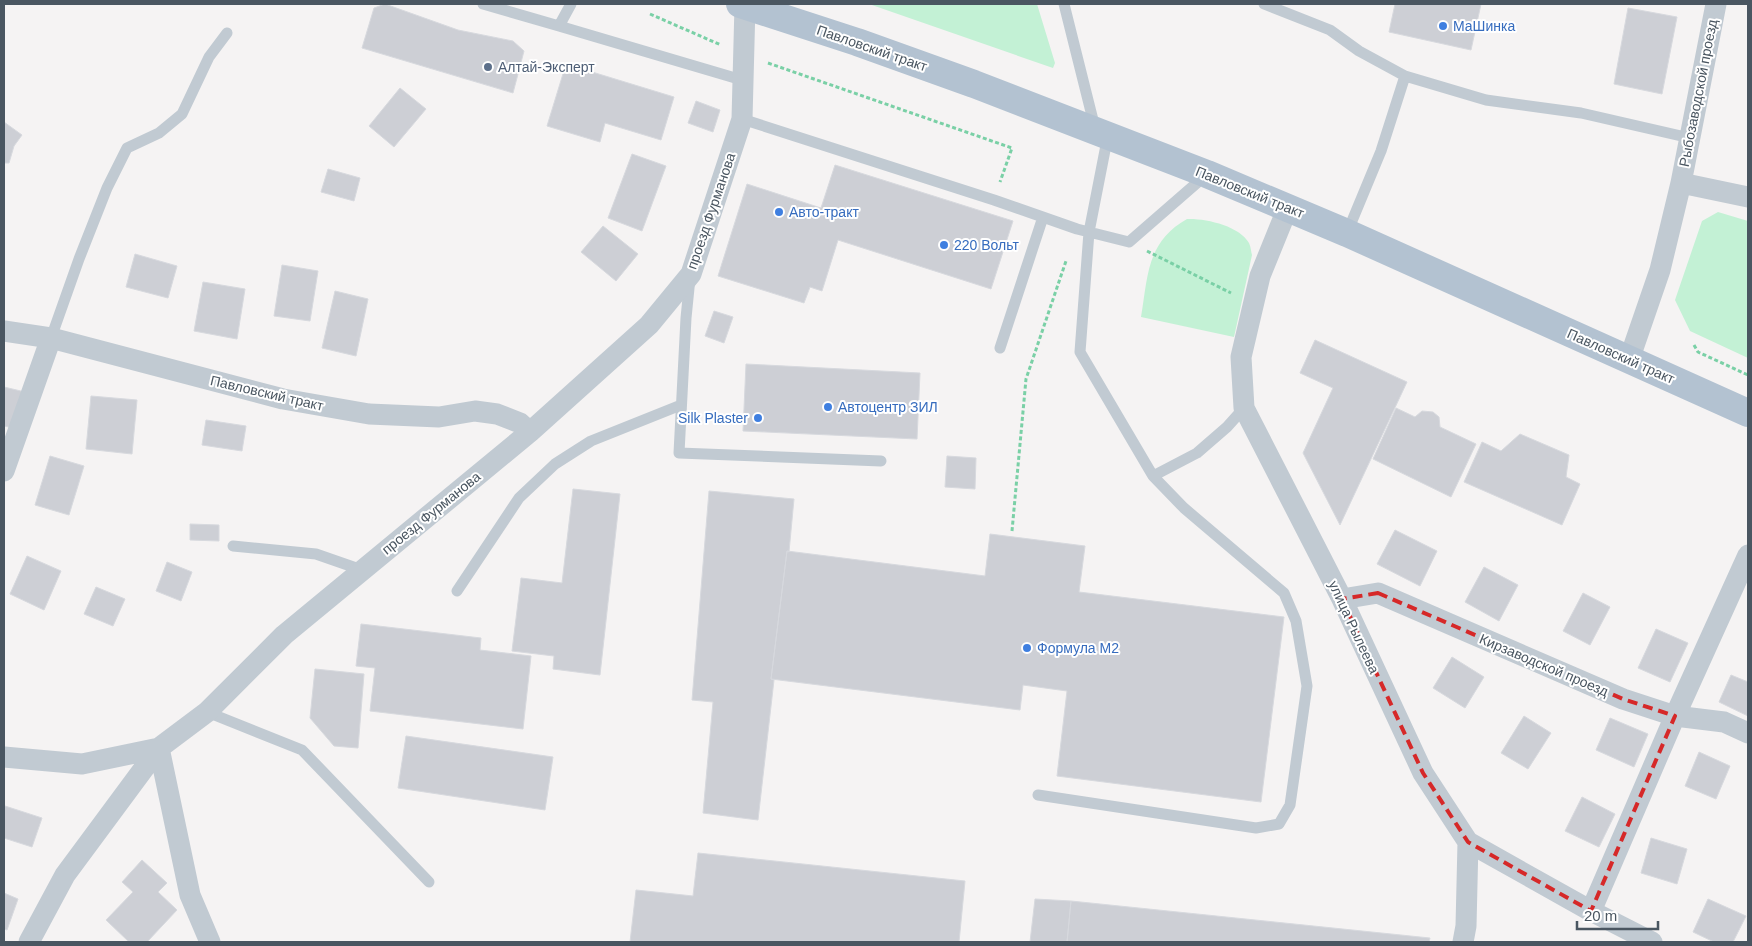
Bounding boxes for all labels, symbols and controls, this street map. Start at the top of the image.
place label: МаШинка [1453,18,1515,34]
street label: Рыбозаводской проезд [1676,18,1720,168]
marker: МаШинка [1437,20,1449,32]
street label: Павловский тракт [815,22,930,75]
place label: Алтай-Эксперт [498,59,595,75]
marker: Алтай-Эксперт [482,61,494,73]
street label: проезд Фурманова [684,150,739,271]
street label: Павловский тракт [1193,163,1307,221]
place label: Авто-тракт [789,204,859,220]
marker: Авто-тракт [773,206,785,218]
place label: 220 Вольт [954,237,1019,253]
marker: 220 Вольт [938,239,950,251]
street label: Павловский тракт [1565,325,1678,387]
street label: Павловский тракт [209,372,326,414]
place label: Автоцентр ЗИЛ [838,399,938,415]
marker: Автоцентр ЗИЛ [822,401,834,413]
place label: Silk Plaster [678,410,748,426]
marker: Silk Plaster [752,412,764,424]
street label: проезд Фурманова [379,468,484,558]
street label: улица Рылеева [1325,578,1383,676]
street label: Кирзаводской проезд [1477,631,1611,699]
place label: Формула М2 [1037,640,1119,656]
marker: Формула М2 [1021,642,1033,654]
scale bar [1577,898,1658,930]
text: 20 m [1584,907,1617,924]

